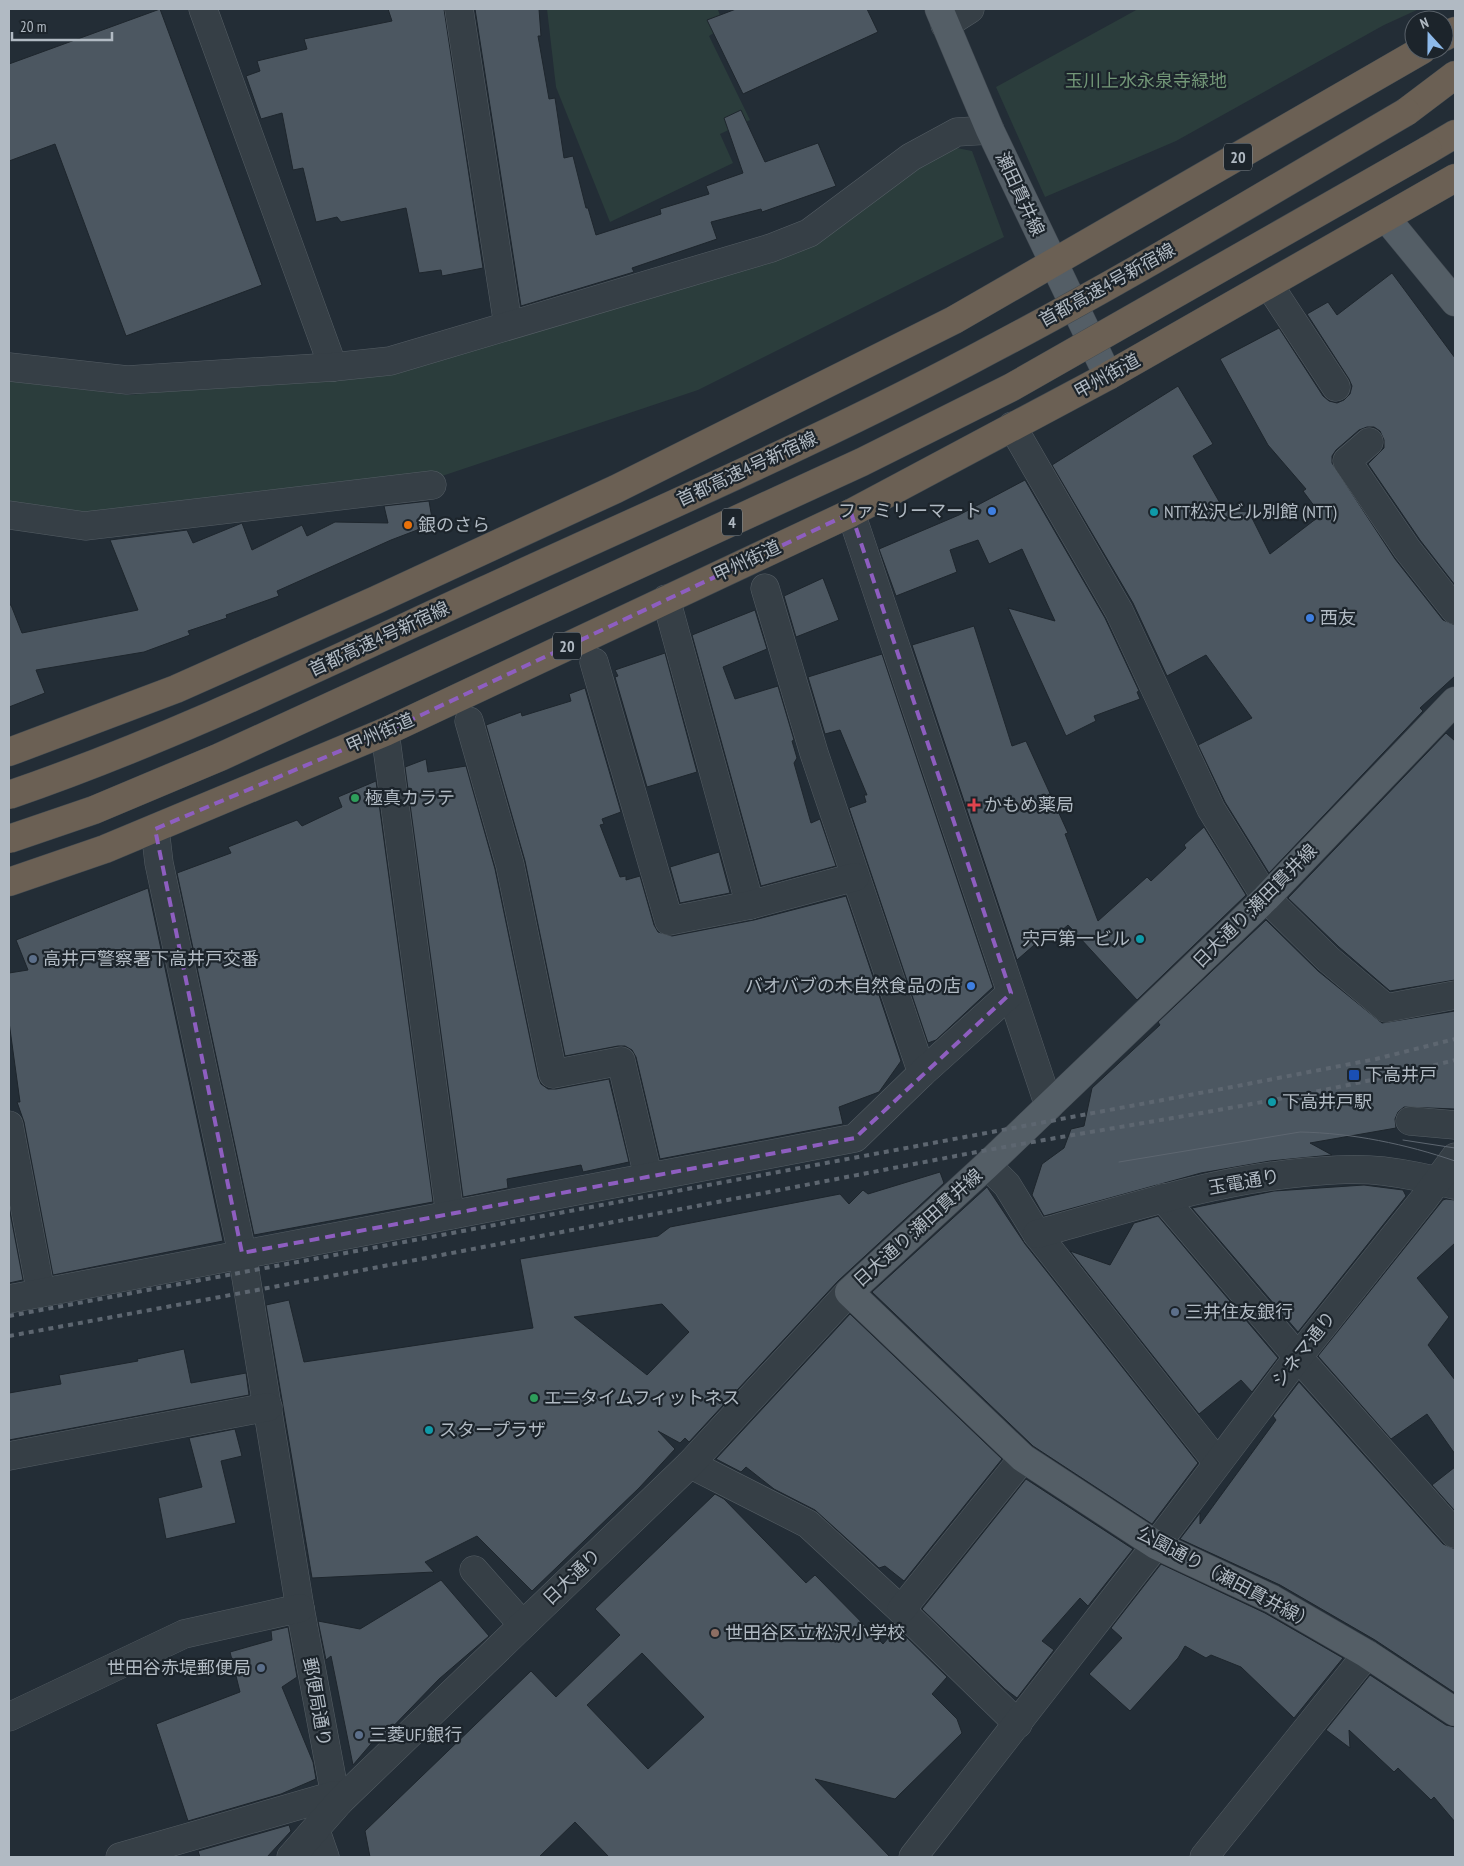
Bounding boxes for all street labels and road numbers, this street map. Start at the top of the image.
road number: 20 [1224,144,1252,170]
street label: 瀬田貫井線 [991,148,1050,239]
street label: 首都高速4号新宿線 [1035,238,1179,331]
street label: 甲州街道 [1070,348,1144,403]
street label: 首都高速4号新宿線 [673,426,821,511]
road number: 4 [722,508,742,536]
street label: 甲州街道 [709,535,784,586]
street label: 首都高速4号新宿線 [305,596,453,681]
road number: 20 [553,632,581,659]
street label: 甲州街道 [342,707,417,758]
street label: 日大通り;瀬田貫井線 [1188,839,1321,972]
street label: 日大通り;瀬田貫井線 [848,1164,987,1292]
street label: 玉電通り [1206,1164,1281,1199]
street label: シネマ通り [1267,1306,1340,1391]
street label: 公園通り（瀬田貫井線） [1133,1521,1319,1634]
street label: 日大通り [538,1543,606,1610]
street label: 郵便局通り [298,1656,337,1748]

